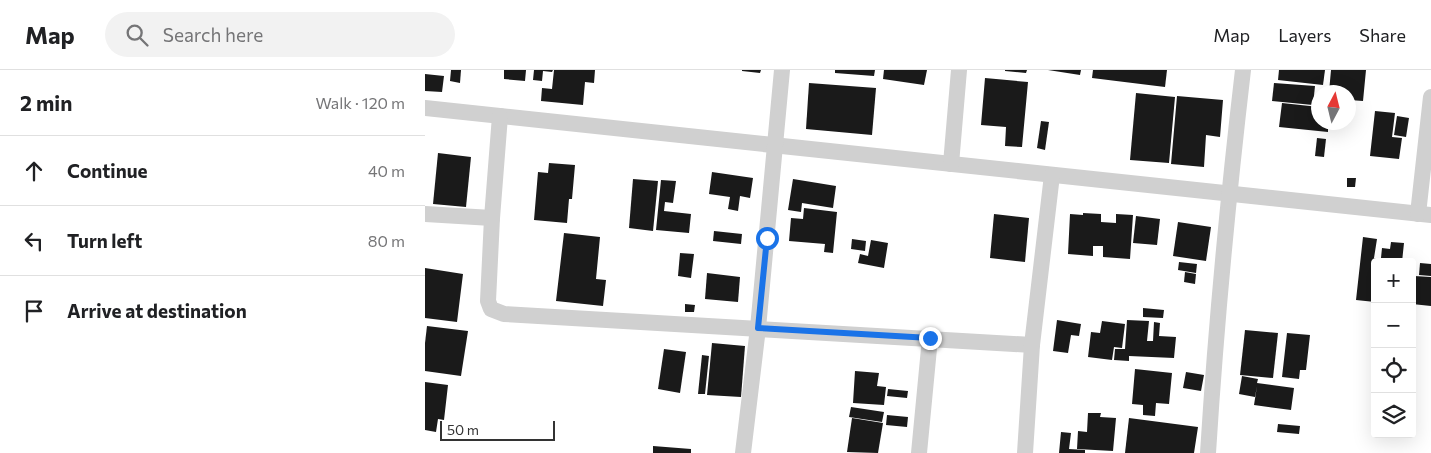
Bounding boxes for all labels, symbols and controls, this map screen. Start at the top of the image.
search box [105,12,455,57]
text: Map [25,20,75,49]
icon: search [123,21,151,49]
text: Search here [163,23,263,46]
text: Map [1213,24,1250,46]
text: Layers [1278,24,1331,46]
text: Share [1359,24,1406,46]
north arrow [1311,85,1356,130]
text: 2 min [20,90,72,115]
text: Walk · 120 m [315,93,405,112]
icon: ahead [20,157,48,185]
text: Continue [67,159,147,182]
text: 40 m [368,161,405,180]
icon: left [20,227,48,255]
route start [756,227,779,250]
text: Turn left [67,229,142,252]
text: 80 m [368,231,405,250]
map controls [1371,258,1416,438]
button: + [1371,258,1416,303]
icon: arrive [20,297,48,325]
text: Arrive at destination [67,299,247,322]
button: − [1371,303,1416,348]
route end [919,327,942,350]
button: locate [1371,348,1416,393]
button: layers [1371,393,1416,438]
scale bar [440,418,555,441]
text: 50 m [447,421,479,438]

